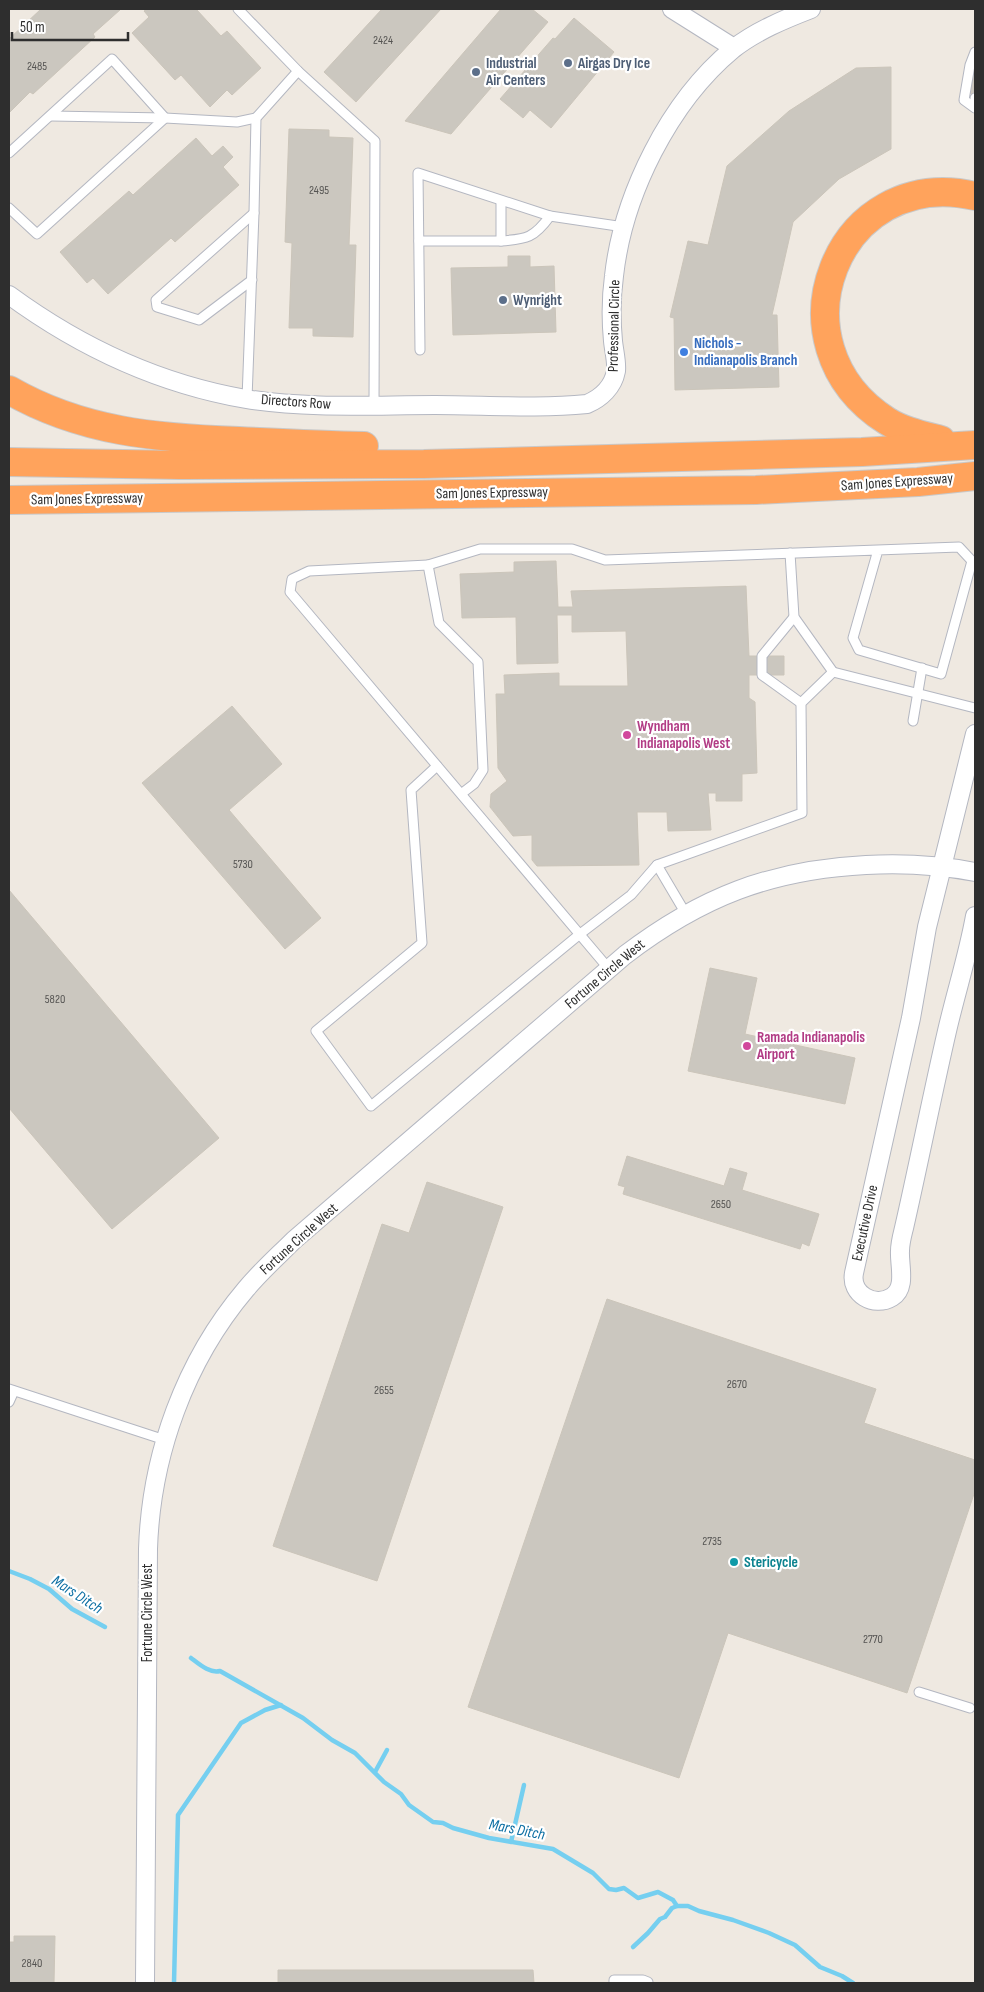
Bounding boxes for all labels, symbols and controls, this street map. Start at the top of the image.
scale bar [12,10,129,42]
text: 50 m [20,18,45,37]
house number: 2424 [373,33,393,48]
place label: Industrial Air Centers [485,54,546,90]
place label: Airgas Dry Ice [577,54,650,73]
marker: Airgas Dry Ice [562,57,574,69]
house number: 2485 [27,59,47,74]
marker: Industrial Air Centers [470,66,482,78]
house number: 2495 [309,183,329,198]
street label: Professional Circle [604,280,624,372]
place label: Wynright [513,291,562,310]
marker: Wynright [497,294,509,306]
place label: Nichols - Indianapolis Branch [694,334,797,370]
marker: Nichols - Indianapolis Branch [678,346,690,358]
street label: Directors Row [260,390,332,414]
street label: Sam Jones Expressway [840,469,954,495]
street label: Sam Jones Expressway [436,483,548,503]
street label: Sam Jones Expressway [31,489,143,509]
place label: Wyndham Indianapolis West [637,717,730,753]
marker: Wyndham Indianapolis West [621,729,633,741]
house number: 5730 [233,857,253,872]
street label: Fortune Circle West [561,935,649,1013]
house number: 5820 [45,992,65,1007]
place label: Ramada Indianapolis Airport [756,1028,865,1064]
marker: Ramada Indianapolis Airport [741,1040,753,1052]
street label: Executive Drive [848,1183,882,1263]
house number: 2650 [711,1197,731,1212]
street label: Fortune Circle West [256,1199,342,1279]
house number: 2670 [727,1377,747,1392]
house number: 2655 [374,1383,394,1398]
house number: 2735 [702,1534,722,1549]
place label: Stericycle [744,1553,798,1572]
marker: Stericycle [728,1556,740,1568]
street label: Fortune Circle West [138,1563,157,1662]
water label: Mars Ditch [48,1572,106,1619]
house number: 2770 [863,1632,883,1647]
water label: Mars Ditch [487,1815,547,1845]
house number: 2840 [22,1956,42,1971]

